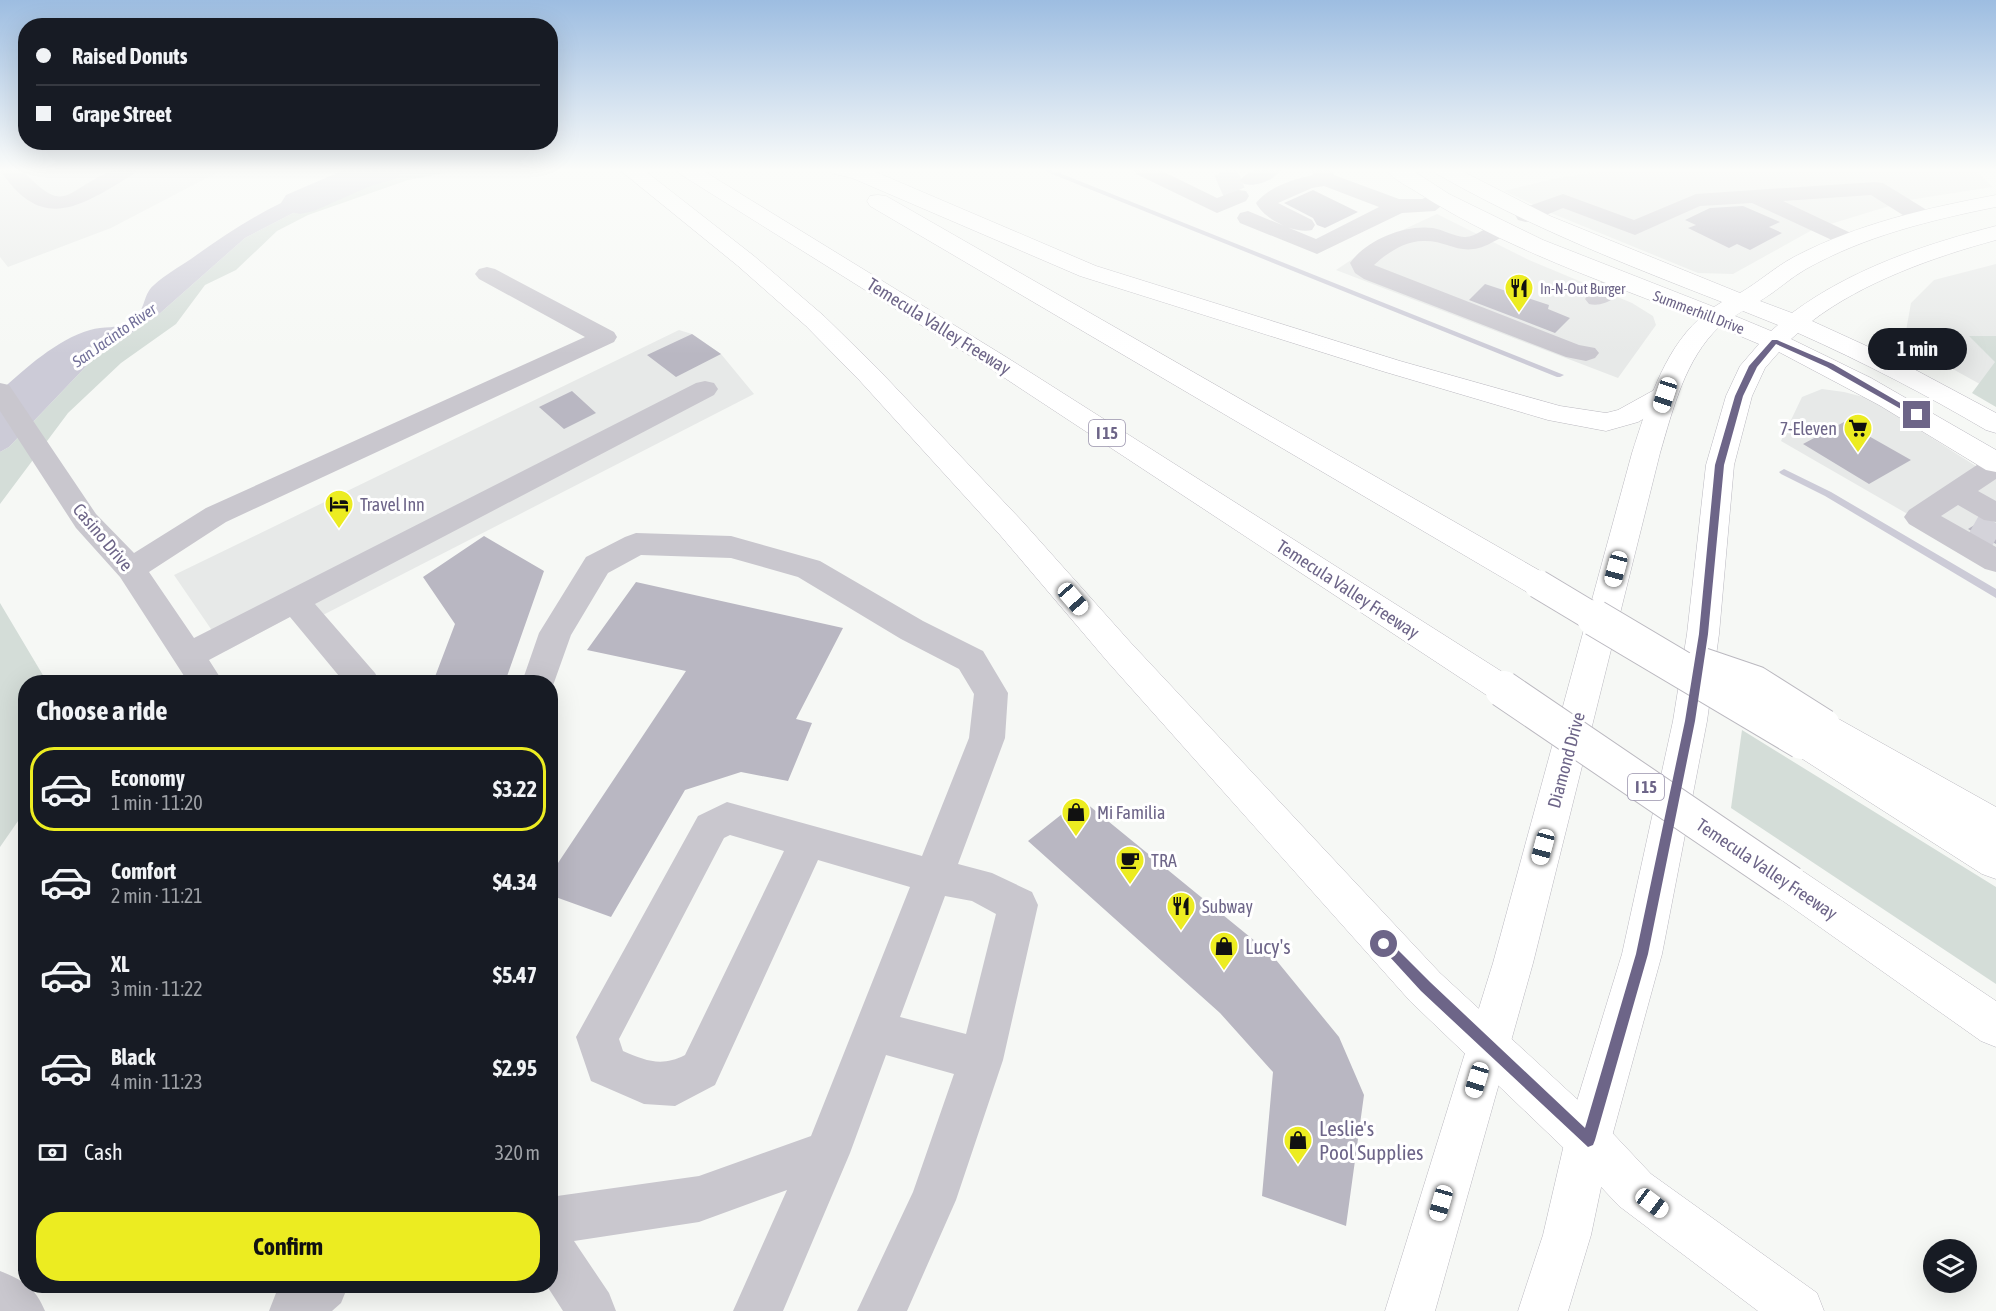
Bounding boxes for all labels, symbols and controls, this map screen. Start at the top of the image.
text: Raised Donuts [72,43,187,69]
text: Grape Street [72,101,172,127]
restaurant icon: In-N-Out Burger [1503,272,1535,314]
street label: Temecula Valley Freeway [863,273,1015,379]
place label: In-N-Out Burger [1540,280,1626,297]
street label: Summerhill Drive [1651,287,1747,337]
water label: San Jacinto River [68,299,160,371]
callout: 1 min [1868,328,1966,370]
text: 1 min [1897,337,1938,360]
car [1651,375,1679,415]
route end [1903,401,1930,428]
supermarket icon: 7-Eleven [1842,412,1874,454]
place label: 7-Eleven [1780,418,1837,439]
road number: I 15 [1089,420,1125,446]
hotel icon: Travel Inn [323,488,355,530]
place label: Travel Inn [360,494,425,515]
street label: Casino Drive [69,499,137,575]
street label: Temecula Valley Freeway [1273,535,1423,643]
car [1603,549,1629,589]
car [1054,580,1092,618]
text: Choose a ride [36,695,168,726]
street label: Diamond Drive [1543,710,1589,810]
icon: car [39,762,93,816]
text: Economy [111,765,185,791]
road number: I 15 [1628,774,1664,800]
text: $3.22 [493,776,537,802]
text: 1 min · 11:20 [111,791,203,814]
shop icon: Mi Familia [1060,796,1092,838]
place label: Mi Familia [1097,802,1165,823]
street label: Temecula Valley Freeway [1693,814,1841,924]
car [1530,827,1556,867]
cafe icon: TRA [1114,844,1146,886]
place label: TRA [1151,850,1177,871]
icon: car [39,855,93,909]
text: Comfort [111,858,176,884]
text: $4.34 [493,869,537,895]
text: 2 min · 11:21 [111,884,203,907]
restaurant icon: Subway [1165,890,1197,932]
place label: Subway [1202,896,1253,917]
shop icon: Lucy's [1208,930,1240,972]
route start [1370,930,1397,957]
place label: Lucy's [1245,934,1291,958]
icon: car [39,948,93,1002]
text: XL [111,951,129,977]
text: $5.47 [493,962,537,988]
text: 3 min · 11:22 [111,977,203,1000]
icon: car [39,1041,93,1095]
text: Black [111,1044,155,1070]
text: $2.95 [493,1055,537,1081]
car [1463,1060,1491,1100]
text: 4 min · 11:23 [111,1070,203,1093]
place label: Leslie's Pool Supplies [1319,1116,1423,1164]
shop icon: Leslie's Pool Supplies [1282,1124,1314,1166]
icon: cash [36,1136,69,1169]
text: Cash [84,1139,123,1165]
text: 320 m [495,1141,540,1164]
car [1427,1183,1455,1223]
car [1632,1185,1672,1221]
button: Confirm [36,1212,540,1281]
map controls [1923,1239,1977,1293]
button: layers [1923,1239,1977,1293]

